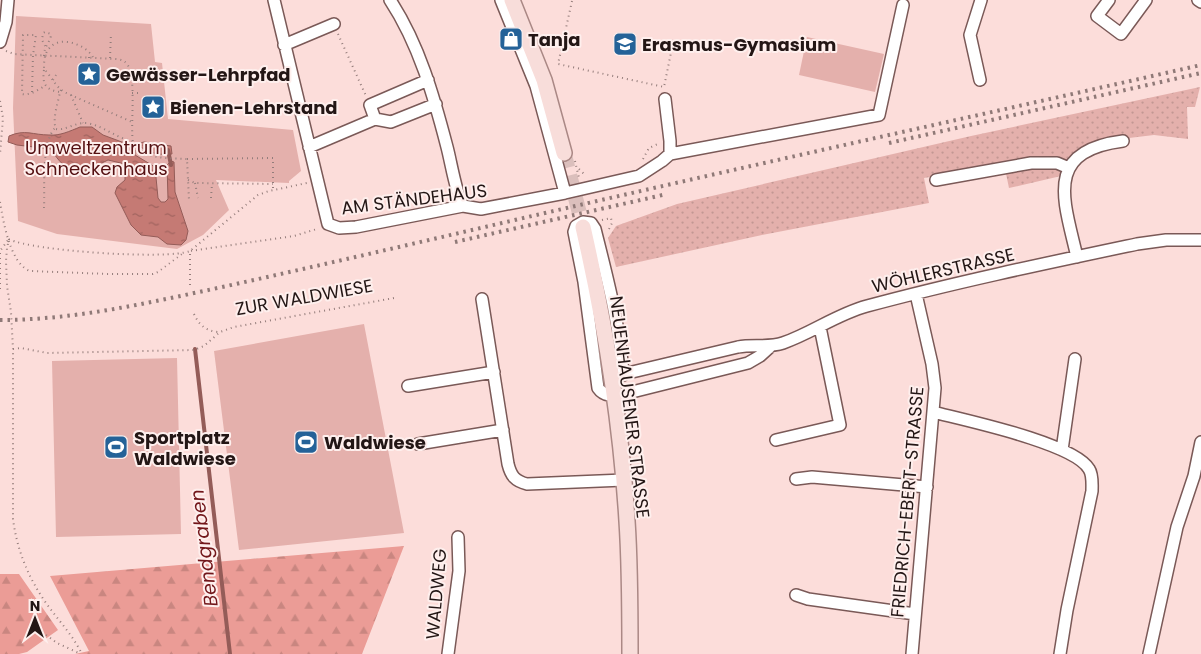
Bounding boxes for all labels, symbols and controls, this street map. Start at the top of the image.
shop icon: Tanja [498,26,524,52]
place label: Tanja [528,27,581,52]
school or university icon: Erasmus-Gymasium [612,31,638,57]
place label: Erasmus-Gymasium [642,32,836,57]
place icon: Gewässer-Lehrpfad [76,61,102,87]
place label: Gewässer-Lehrpfad [106,62,291,87]
place icon: Bienen-Lehrstand [140,94,166,120]
place label: Bienen-Lehrstand [170,95,338,120]
park label: Umweltzentrum Schneckenhaus [24,135,168,181]
street label: AM STÄNDEHAUS [340,178,488,220]
street label: WÖHLERSTRASSE [869,241,1017,299]
street label: ZUR WALDWIESE [233,273,375,321]
street label: NEUENHAUSENER STRASSE [604,294,656,520]
street label: FRIEDRICH-EBERT-STRASSE [884,385,930,619]
place label: Sportplatz Waldwiese [134,425,236,471]
sports icon: Waldwiese [293,429,319,455]
place label: Waldwiese [324,430,426,455]
sports icon: Sportplatz Waldwiese [103,434,129,460]
water label: Bendgraben [183,488,225,608]
street label: WALDWEG [420,548,452,640]
north arrow [10,594,60,644]
text: N [30,596,40,616]

